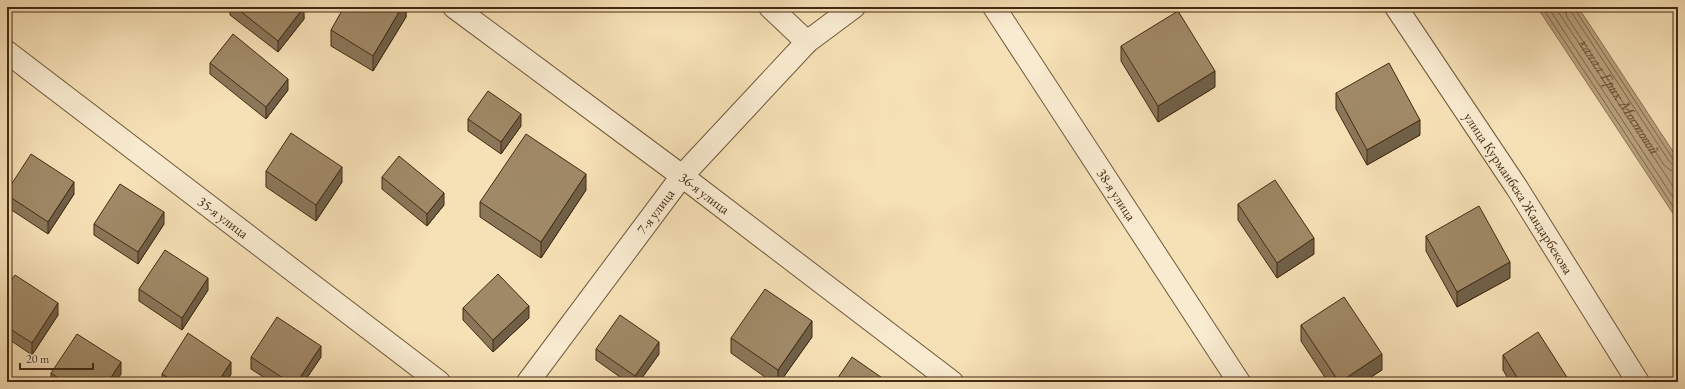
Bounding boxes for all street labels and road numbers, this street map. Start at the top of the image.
street label: улица Курманбека Жандарбекова [1460,109,1578,278]
street label: 38-я улица [1093,165,1140,225]
street label: 36-я улица [675,168,734,218]
street label: 7-я улица [633,185,679,238]
street label: 35-я улица [194,192,252,242]

